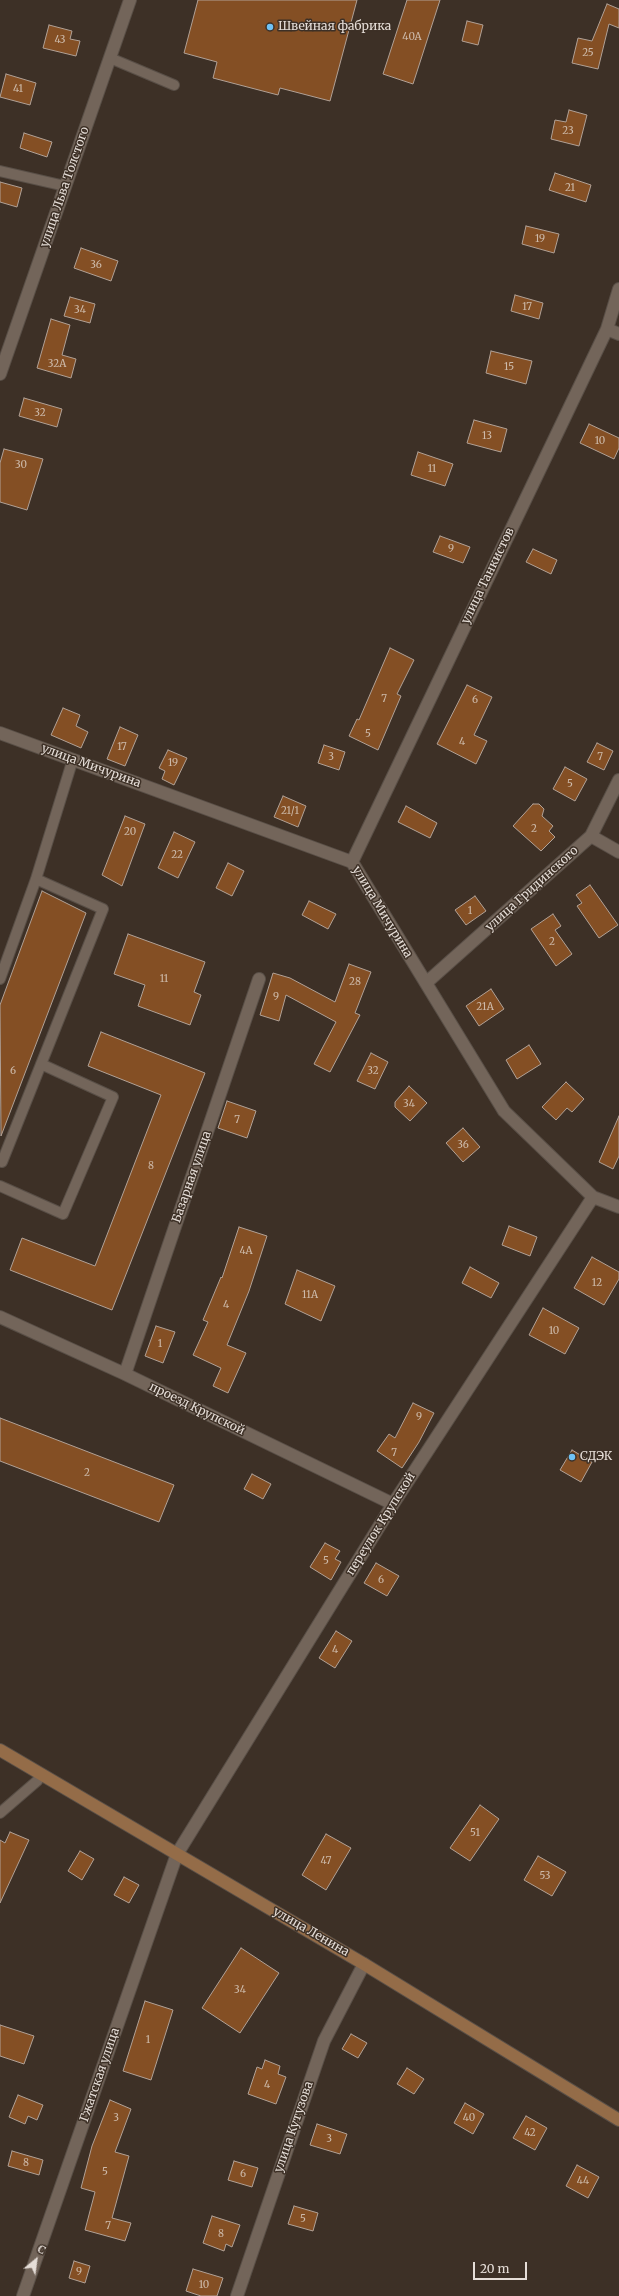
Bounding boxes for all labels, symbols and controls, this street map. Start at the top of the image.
place label: Швейная фабрика [278,20,391,34]
marker: Швейная фабрика [265,22,275,32]
house number: 40А [402,31,422,43]
house number: 43 [54,34,66,46]
house number: 25 [582,47,594,59]
house number: 41 [13,83,23,95]
street label: улица Льва Толстого [38,125,92,249]
house number: 23 [562,125,574,137]
house number: 21 [565,182,575,194]
house number: 19 [535,233,545,245]
house number: 36 [90,259,102,271]
house number: 17 [522,301,532,313]
house number: 34 [74,304,86,316]
house number: 32А [48,358,66,370]
house number: 15 [504,361,514,373]
house number: 32 [34,407,46,419]
house number: 13 [482,430,492,442]
house number: 10 [595,435,605,447]
house number: 30 [15,459,27,471]
house number: 11 [428,463,436,475]
street label: улица Танкистов [458,525,518,627]
house number: 9 [448,543,454,555]
house number: 7 [381,693,387,705]
house number: 6 [472,694,478,706]
house number: 5 [365,728,371,740]
house number: 4 [459,736,465,748]
street label: улица Мичурина [39,741,143,791]
house number: 17 [117,741,127,753]
house number: 3 [328,751,334,763]
house number: 7 [597,751,603,763]
house number: 19 [168,757,178,769]
house number: 5 [567,778,573,790]
house number: 21/1 [281,805,299,817]
house number: 2 [531,823,537,835]
house number: 20 [124,826,136,838]
street label: улица Гридинского [483,844,581,934]
house number: 22 [171,849,183,861]
street label: улица Мичурина [349,863,415,961]
house number: 1 [468,905,472,917]
house number: 2 [549,936,555,948]
house number: 11 [160,973,168,985]
house number: 28 [349,976,361,988]
house number: 9 [273,991,279,1003]
house number: 21А [476,1001,494,1013]
house number: 6 [10,1065,16,1077]
house number: 32 [367,1065,379,1077]
house number: 34 [403,1098,415,1110]
house number: 7 [234,1114,240,1126]
street label: Базарная улица [170,1129,214,1225]
house number: 36 [457,1139,469,1151]
house number: 8 [148,1160,154,1172]
house number: 4А [239,1245,253,1257]
house number: 12 [592,1277,602,1289]
house number: 11А [302,1289,318,1301]
house number: 4 [223,1299,229,1311]
house number: 10 [549,1325,559,1337]
house number: 1 [158,1338,162,1350]
street label: проезд Крупской [147,1380,247,1438]
house number: 9 [416,1411,422,1423]
house number: 7 [391,1447,397,1459]
place label: СДЭК [580,1450,612,1464]
marker: СДЭК [567,1452,577,1462]
house number: 2 [84,1467,90,1479]
street label: переулок Крупской [344,1470,418,1578]
house number: 5 [323,1555,329,1567]
house number: 6 [378,1574,384,1586]
house number: 4 [332,1644,338,1656]
house number: 51 [470,1827,480,1839]
house number: 47 [321,1855,331,1867]
house number: 53 [539,1870,551,1882]
street label: улица Ленина [270,1904,352,1960]
house number: 34 [234,1984,246,1996]
street label: Гжатская улица [77,2026,123,2124]
house number: 1 [146,2034,150,2046]
house number: 4 [264,2079,270,2091]
street label: улица Кутузова [272,2079,316,2175]
house number: 3 [113,2112,119,2124]
house number: 40 [463,2112,475,2124]
house number: 42 [524,2127,536,2139]
house number: 3 [326,2133,332,2145]
house number: 8 [23,2157,29,2169]
house number: 5 [102,2166,108,2178]
house number: 6 [240,2168,246,2180]
house number: 44 [577,2175,589,2187]
house number: 5 [300,2213,306,2225]
house number: 7 [105,2220,111,2232]
house number: 8 [218,2228,224,2240]
north arrow [16,2240,56,2280]
text: С [35,2242,48,2257]
scale bar [475,2254,529,2280]
text: 20 m [480,2261,509,2276]
house number: 9 [76,2266,82,2278]
house number: 10 [199,2279,209,2291]

